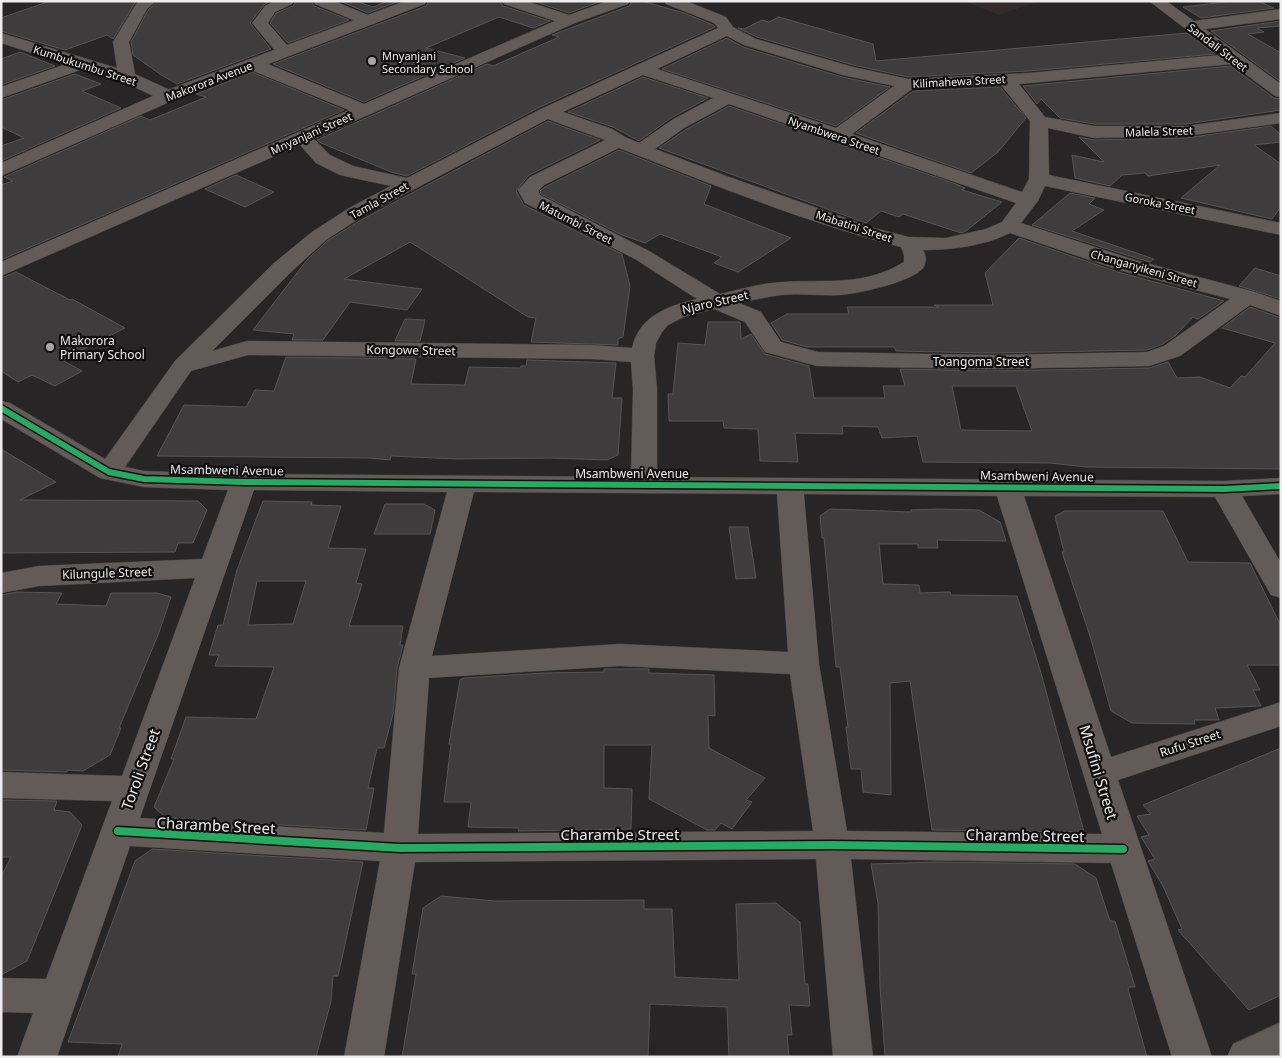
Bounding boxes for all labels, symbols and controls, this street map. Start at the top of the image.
street label: Sandali Street [1185,20,1251,74]
street label: Kumbukumbu Street [32,41,138,89]
place label: Mnyanjani Secondary School [382,48,473,76]
marker: Mnyanjani Secondary School [366,55,378,67]
street label: Makorora Avenue [164,58,254,104]
street label: Kilimahewa Street [912,71,1006,91]
street label: Mnyanjani Street [268,108,354,158]
street label: Nyambwera Street [786,112,882,158]
street label: Malela Street [1125,122,1193,140]
street label: Tamla Street [347,178,411,222]
street label: Goroka Street [1124,189,1196,217]
street label: Matumbi Street [537,197,615,247]
street label: Mabatini Street [814,207,894,245]
street label: Changanyikeni Street [1089,246,1199,290]
street label: Njaro Street [680,286,750,318]
place label: Makorora Primary School [60,332,145,363]
marker: Makorora Primary School [44,341,56,353]
street label: Kongowe Street [366,341,456,359]
street label: Toangoma Street [933,353,1030,370]
street label: Msambweni Avenue [170,461,284,479]
street label: Msambweni Avenue [575,465,689,482]
street label: Msambweni Avenue [980,467,1094,485]
street label: Kilungule Street [62,563,153,583]
street label: Msufini Street [1075,722,1123,822]
street label: Toroli Street [116,725,164,812]
street label: Rufu Street [1157,725,1223,761]
street label: Charambe Street [156,812,277,838]
street label: Charambe Street [561,824,680,844]
street label: Charambe Street [965,824,1085,846]

